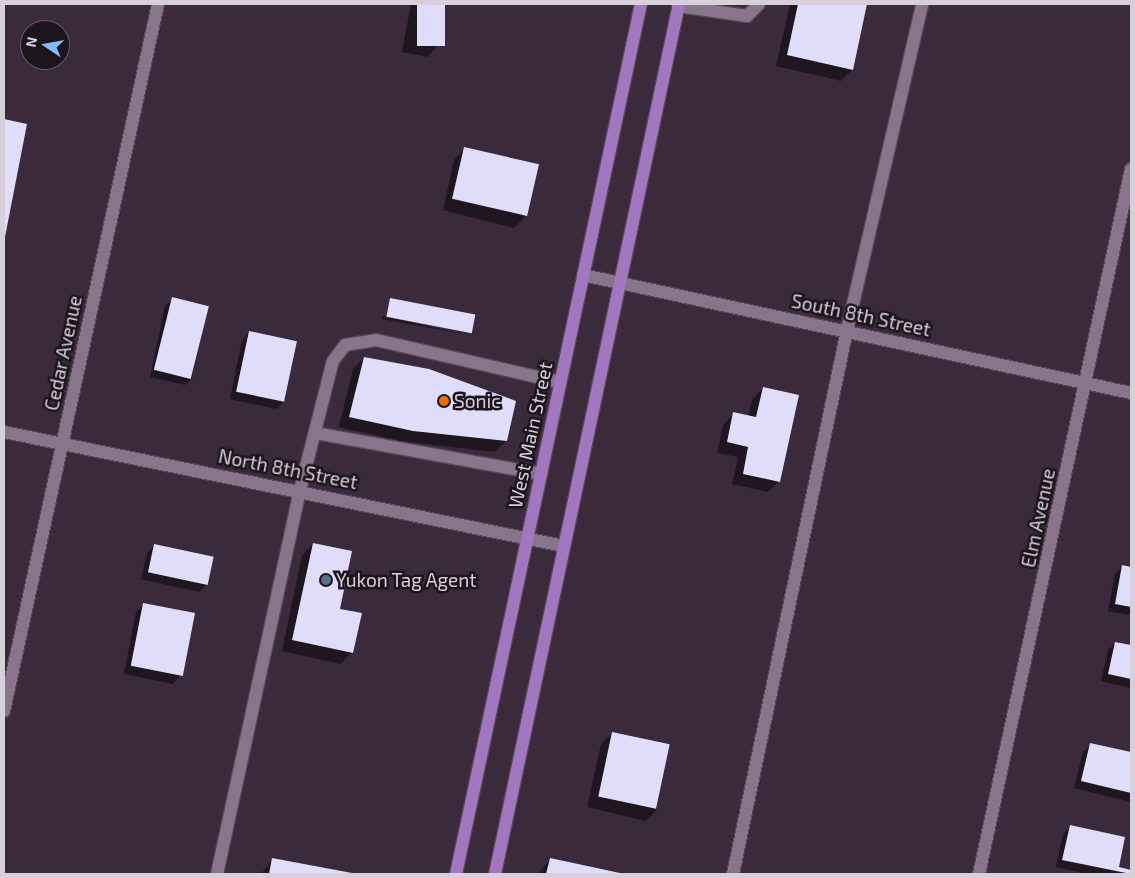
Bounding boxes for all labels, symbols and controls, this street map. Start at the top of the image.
north arrow [20,20,70,70]
text: N [21,35,40,49]
street label: South 8th Street [789,289,933,341]
street label: Cedar Avenue [40,293,86,413]
street label: West Main Street [503,360,557,510]
place label: Sonic [454,390,500,412]
marker: Sonic [438,395,450,407]
street label: North 8th Street [217,444,359,494]
street label: Elm Avenue [1016,466,1060,570]
place label: Yukon Tag Agent [336,569,477,591]
marker: Yukon Tag Agent [320,574,332,586]

